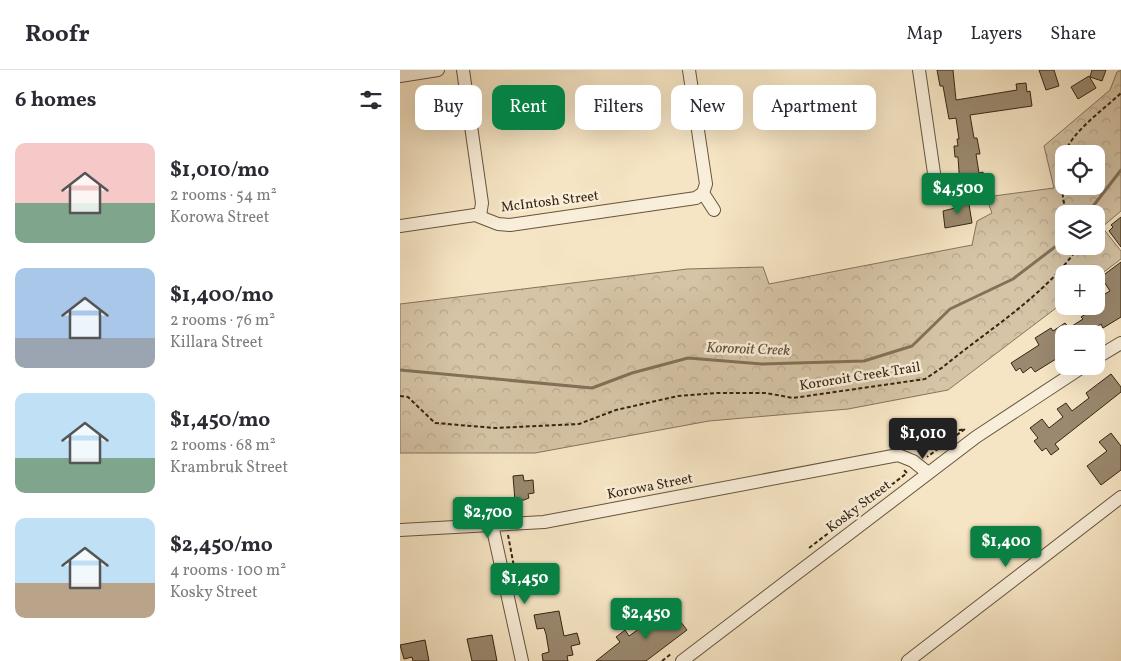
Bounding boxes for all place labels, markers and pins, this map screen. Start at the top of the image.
pin: $4,500 [917,172,999,215]
pin: $1,010 [882,418,964,460]
pin: $2,700 [447,496,529,539]
pin: $1,400 [965,526,1047,568]
pin: $1,450 [484,562,566,605]
pin: $2,450 [605,598,687,640]

